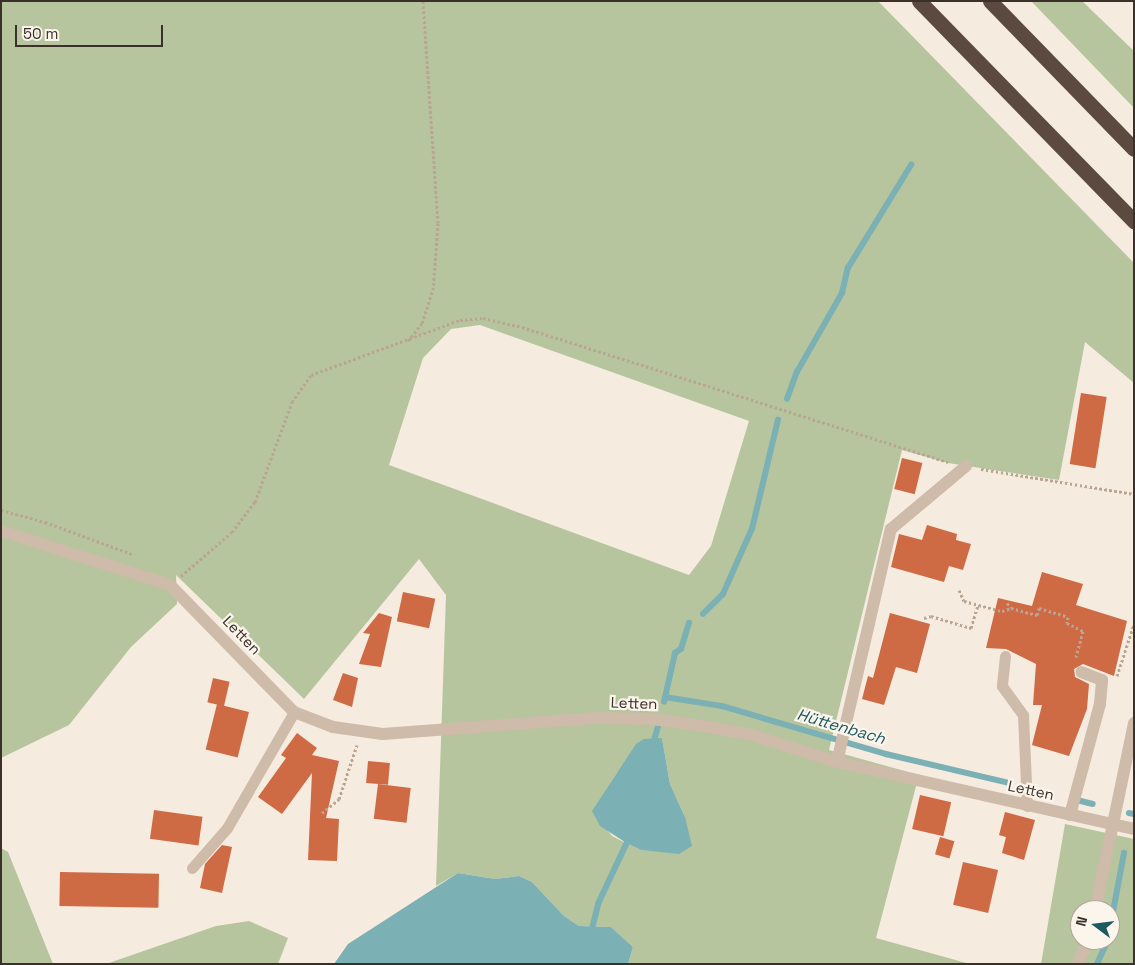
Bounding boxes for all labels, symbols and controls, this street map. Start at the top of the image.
scale bar [18,15,165,47]
text: 50 m [23,24,58,43]
street label: Letten [219,612,265,658]
street label: Letten [610,693,658,713]
water label: Hüttenbach [795,705,887,749]
street label: Letten [1006,776,1056,804]
north arrow [1070,900,1120,950]
text: N [1072,915,1091,928]

